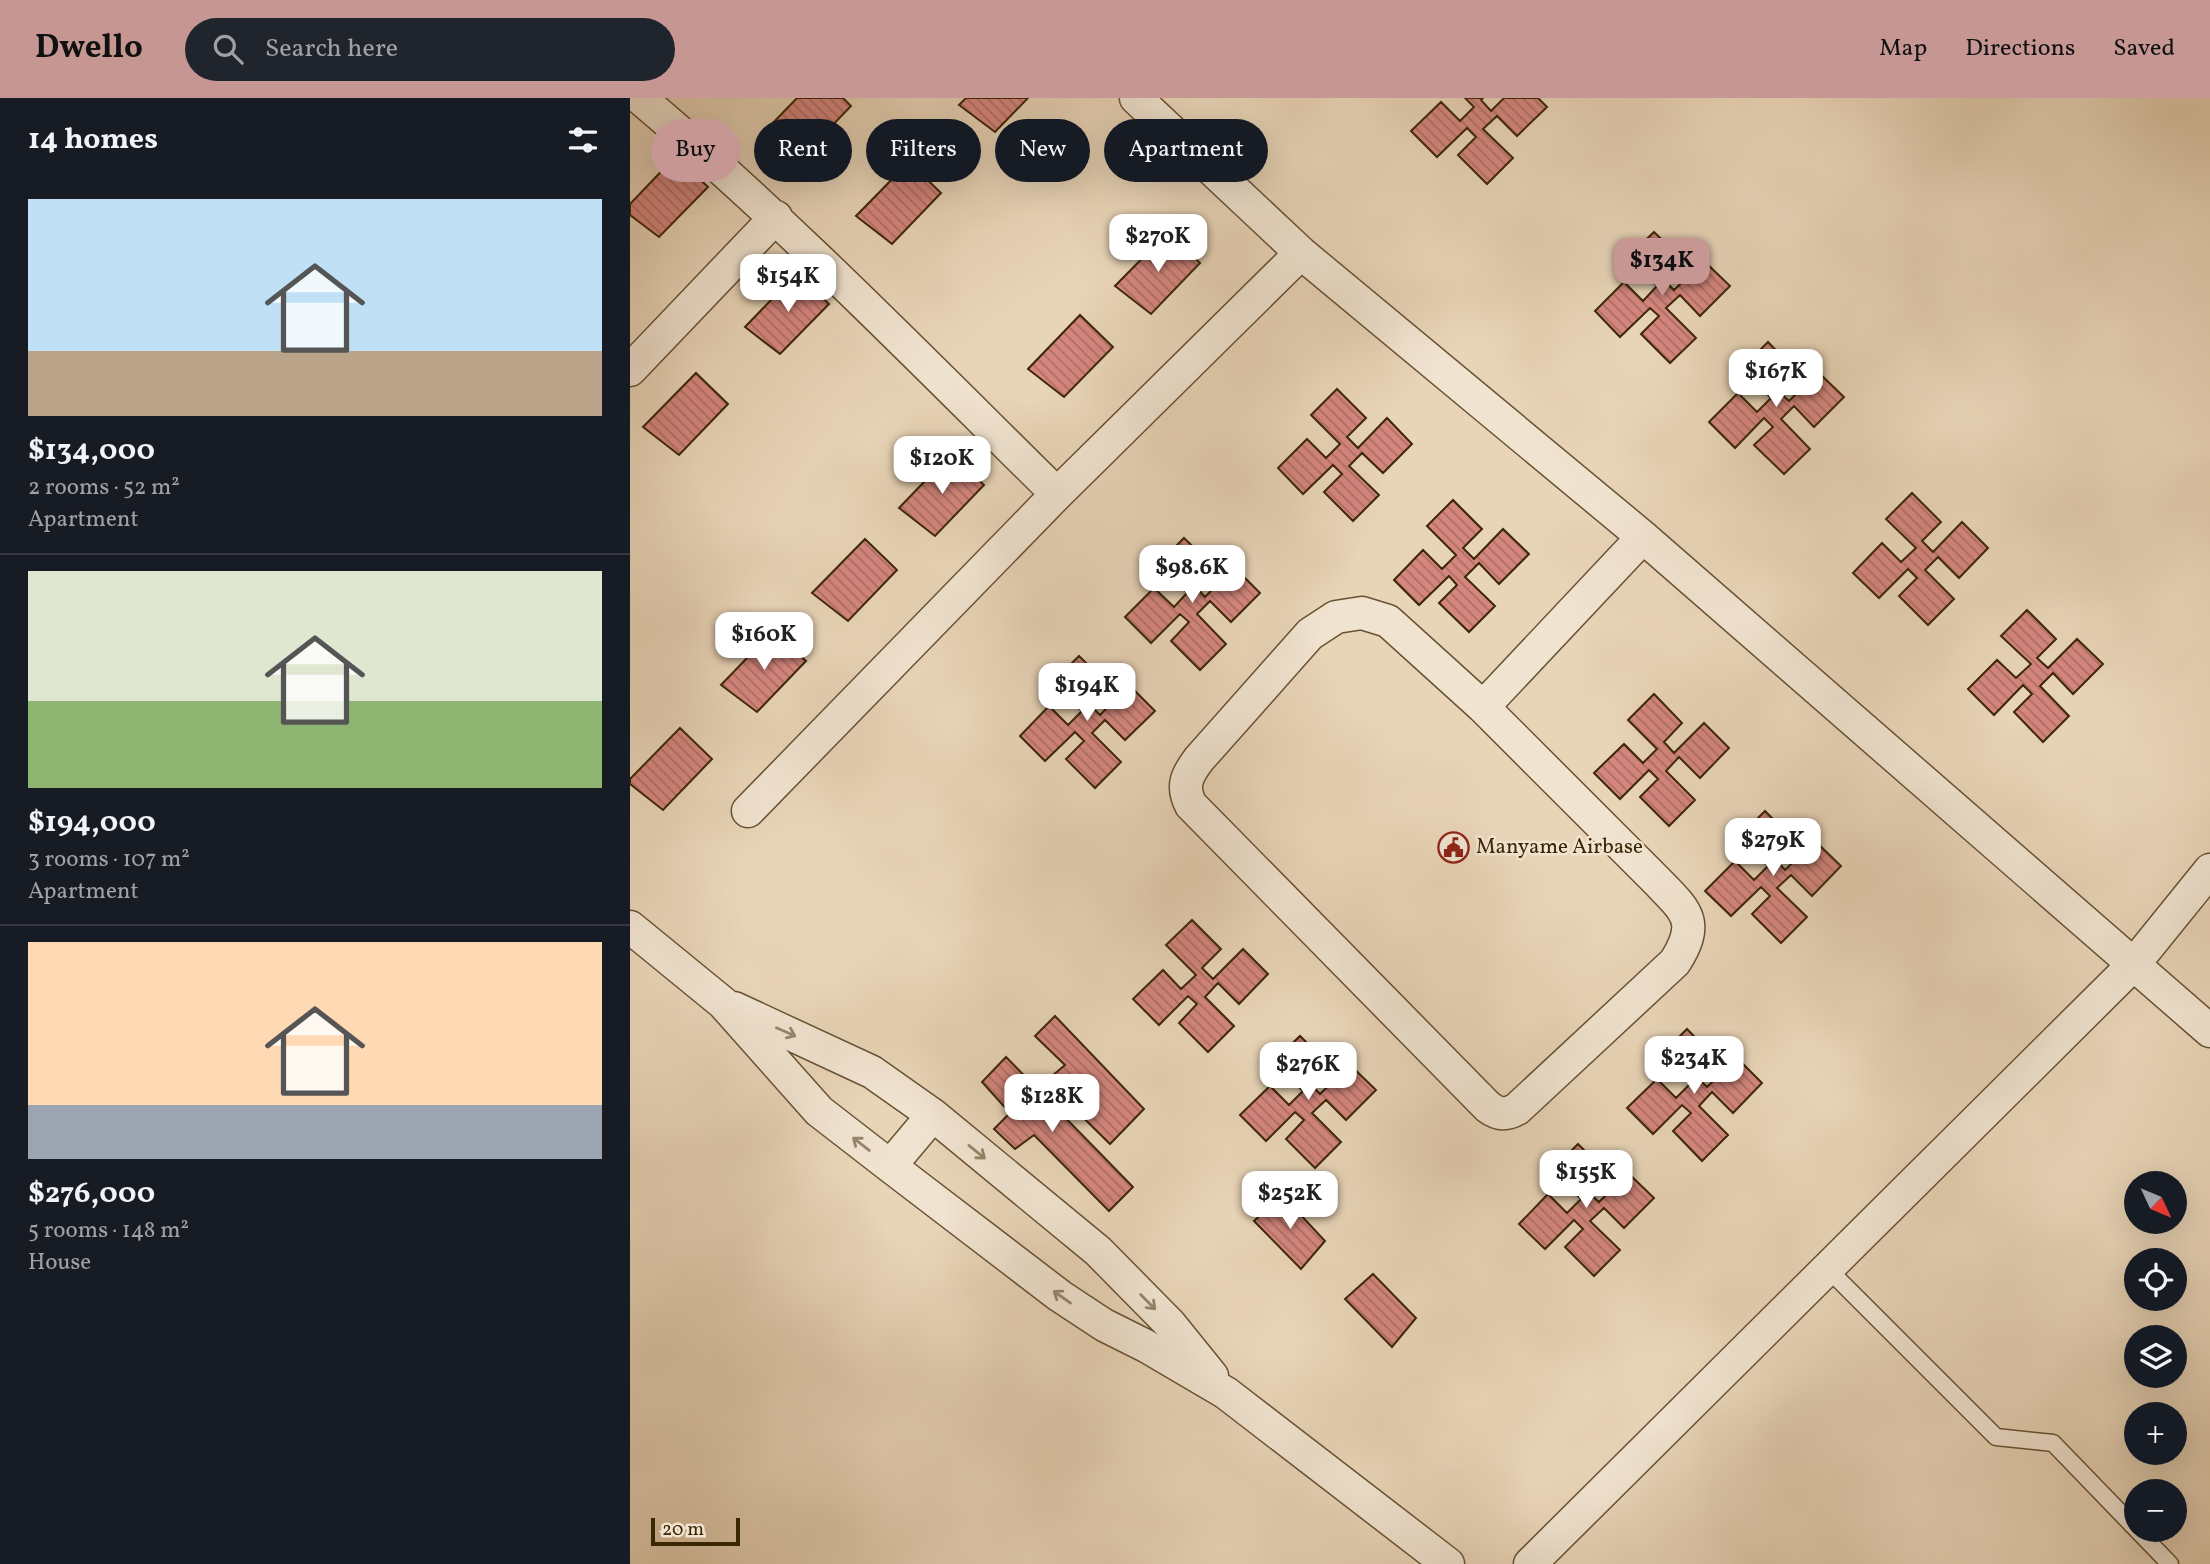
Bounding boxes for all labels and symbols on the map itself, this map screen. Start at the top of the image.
pin: $270K [1109,214,1207,274]
pin: $134K [1613,238,1711,298]
pin: $154K [739,254,837,314]
pin: $167K [1727,350,1825,409]
pin: $120K [893,436,991,496]
pin: $98.6K [1135,546,1249,605]
pin: $160K [715,612,813,672]
pin: $194K [1038,664,1136,723]
pin: $279K [1724,818,1822,878]
public building icon: Manyame Airbase [1436,830,1470,864]
place label: Manyame Airbase [1476,833,1643,862]
one-way arrow [774,1026,796,1039]
pin: $234K [1645,1037,1743,1096]
pin: $276K [1259,1042,1357,1102]
pin: $128K [1003,1074,1101,1134]
one-way arrow [853,1136,871,1151]
one-way arrow [968,1144,986,1160]
pin: $155K [1537,1150,1635,1210]
north arrow [2124,1171,2188,1234]
pin: $252K [1241,1172,1339,1231]
one-way arrow [1053,1290,1072,1304]
one-way arrow [1139,1293,1156,1310]
scale bar [651,1515,740,1547]

